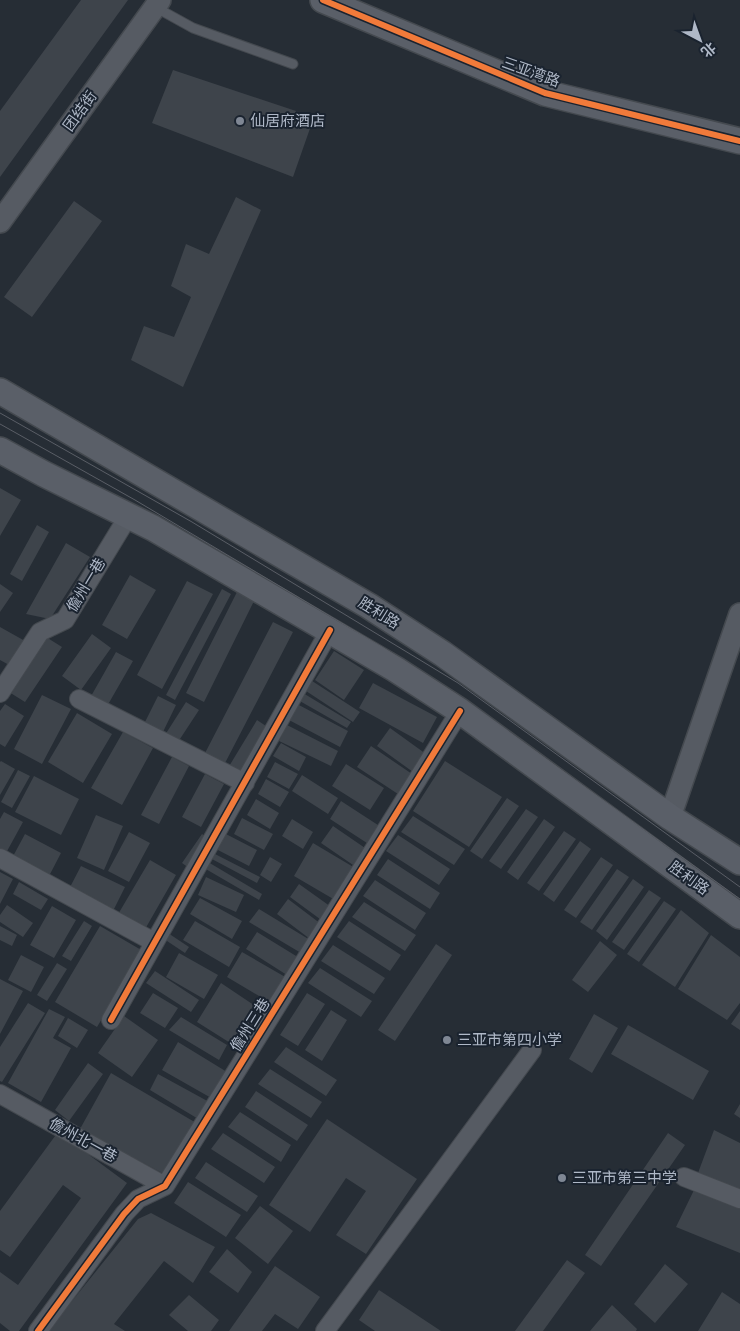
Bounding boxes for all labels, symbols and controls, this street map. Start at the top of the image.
north arrow [675,15,725,65]
text: 北 [697,38,720,61]
street label: 三亚湾路 [500,52,563,91]
street label: 团结街 [59,87,101,134]
place label: 仙居府酒店 [250,111,325,130]
marker: 仙居府酒店 [234,115,246,127]
street label: 儋州一巷 [62,554,109,615]
street label: 胜利路 [355,593,403,633]
street label: 胜利路 [666,857,713,899]
street label: 儋州三巷 [226,994,274,1055]
place label: 三亚市第四小学 [457,1030,562,1049]
marker: 三亚市第四小学 [441,1034,453,1046]
street label: 儋州北一巷 [46,1113,121,1166]
place label: 三亚市第三中学 [572,1168,677,1187]
marker: 三亚市第三中学 [556,1172,568,1184]

